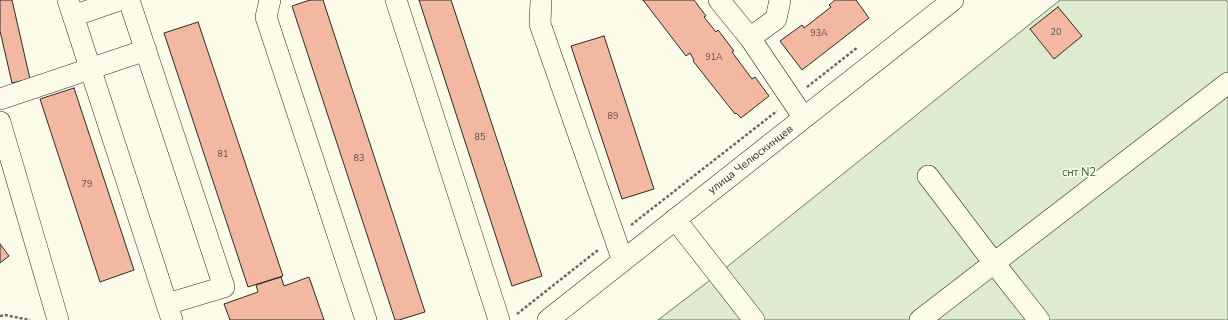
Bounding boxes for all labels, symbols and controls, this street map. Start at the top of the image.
house number: 20 [1051,28,1061,38]
house number: 93А [810,29,828,39]
house number: 91А [705,53,723,63]
house number: 89 [608,112,618,122]
street label: улица Челюскинцев [706,123,796,197]
house number: 85 [475,133,485,143]
house number: 81 [218,150,228,160]
house number: 83 [354,154,364,164]
park label: снт N2 [1062,166,1096,180]
house number: 79 [82,180,92,190]

